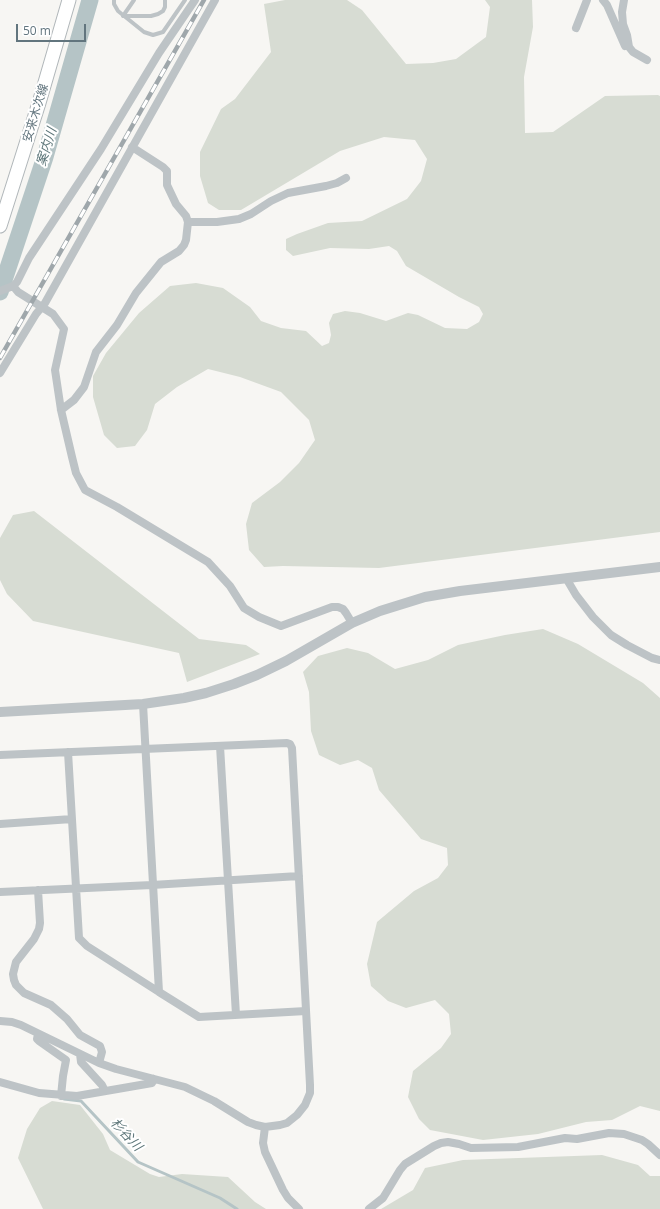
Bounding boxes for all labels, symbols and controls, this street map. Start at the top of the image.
scale bar [18,16,88,42]
text: 50 m [23,22,51,39]
street label: 安来木次線 [20,82,52,144]
water label: 案内川 [34,126,60,168]
water label: 杉谷川 [107,1115,145,1155]

